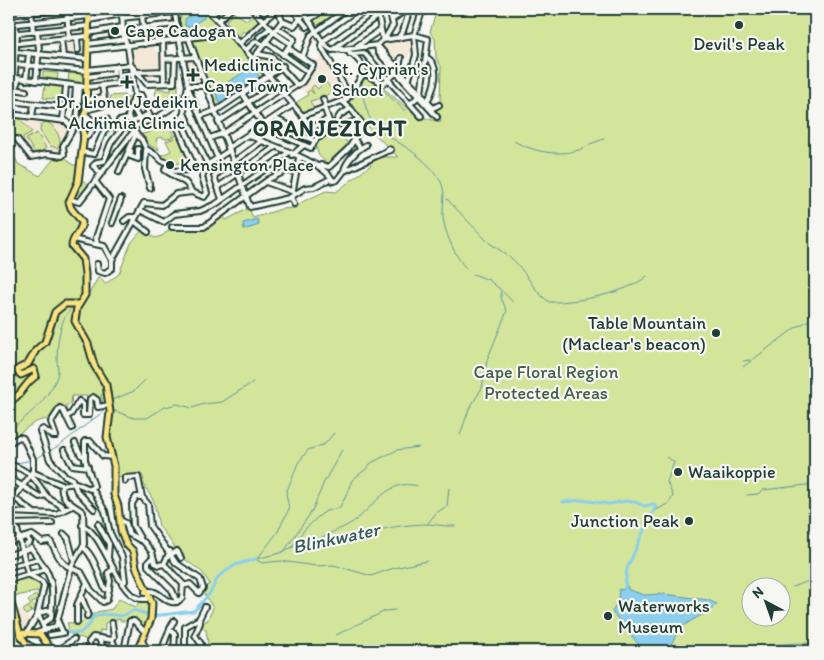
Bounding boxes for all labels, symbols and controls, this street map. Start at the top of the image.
marker: Devil's Peak [733,19,745,31]
place label: Cape Cadogan [125,20,236,42]
marker: Cape Cadogan [109,25,121,37]
place label: Devil's Peak [693,33,786,55]
place label: Mediclinic Cape Town [204,54,289,97]
place label: St. Cyprian's School [332,58,429,101]
marker: Mediclinic Cape Town [186,68,200,82]
marker: St. Cyprian's School [316,73,328,85]
marker: Dr. Lionel Jedeikin Alchimia Clinic [120,75,134,89]
place label: Dr. Lionel Jedeikin Alchimia Clinic [56,91,198,134]
district label: ORANJEZICHT [253,115,407,142]
place label: Kensington Place [180,154,314,176]
marker: Kensington Place [164,159,176,171]
place label: Table Mountain (Maclear's beacon) [562,312,706,355]
marker: Table Mountain (Maclear's beacon) [710,327,722,339]
park label: Cape Floral Region Protected Areas [474,361,618,404]
place label: Waaikoppie [688,461,776,483]
marker: Waaikoppie [672,466,684,478]
place label: Junction Peak [571,510,679,532]
marker: Junction Peak [683,515,695,527]
water label: Blinkwater [290,517,384,558]
north arrow [742,578,792,628]
text: N [749,583,767,602]
place label: Waterworks Museum [618,595,710,638]
marker: Waterworks Museum [602,610,614,622]

